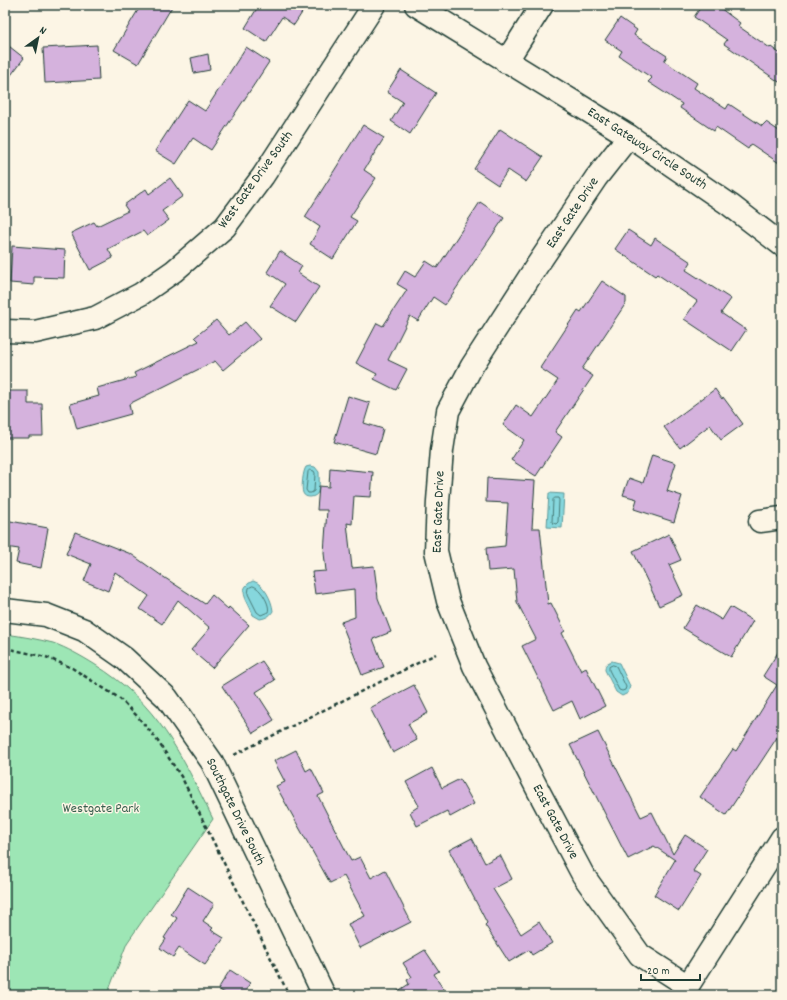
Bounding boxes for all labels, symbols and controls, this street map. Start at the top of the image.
north arrow [18,18,58,58]
text: N [36,23,49,40]
street label: East Gateway Circle South [583,103,711,195]
street label: West Gate Drive South [214,127,298,233]
street label: East Gate Drive [542,173,604,253]
street label: East Gate Drive [428,471,450,553]
street label: Southgate Drive South [200,755,270,869]
street label: East Gate Drive [527,781,583,863]
park label: Westgate Park [63,799,139,819]
scale bar [641,956,700,982]
text: 20 m [647,963,670,980]

